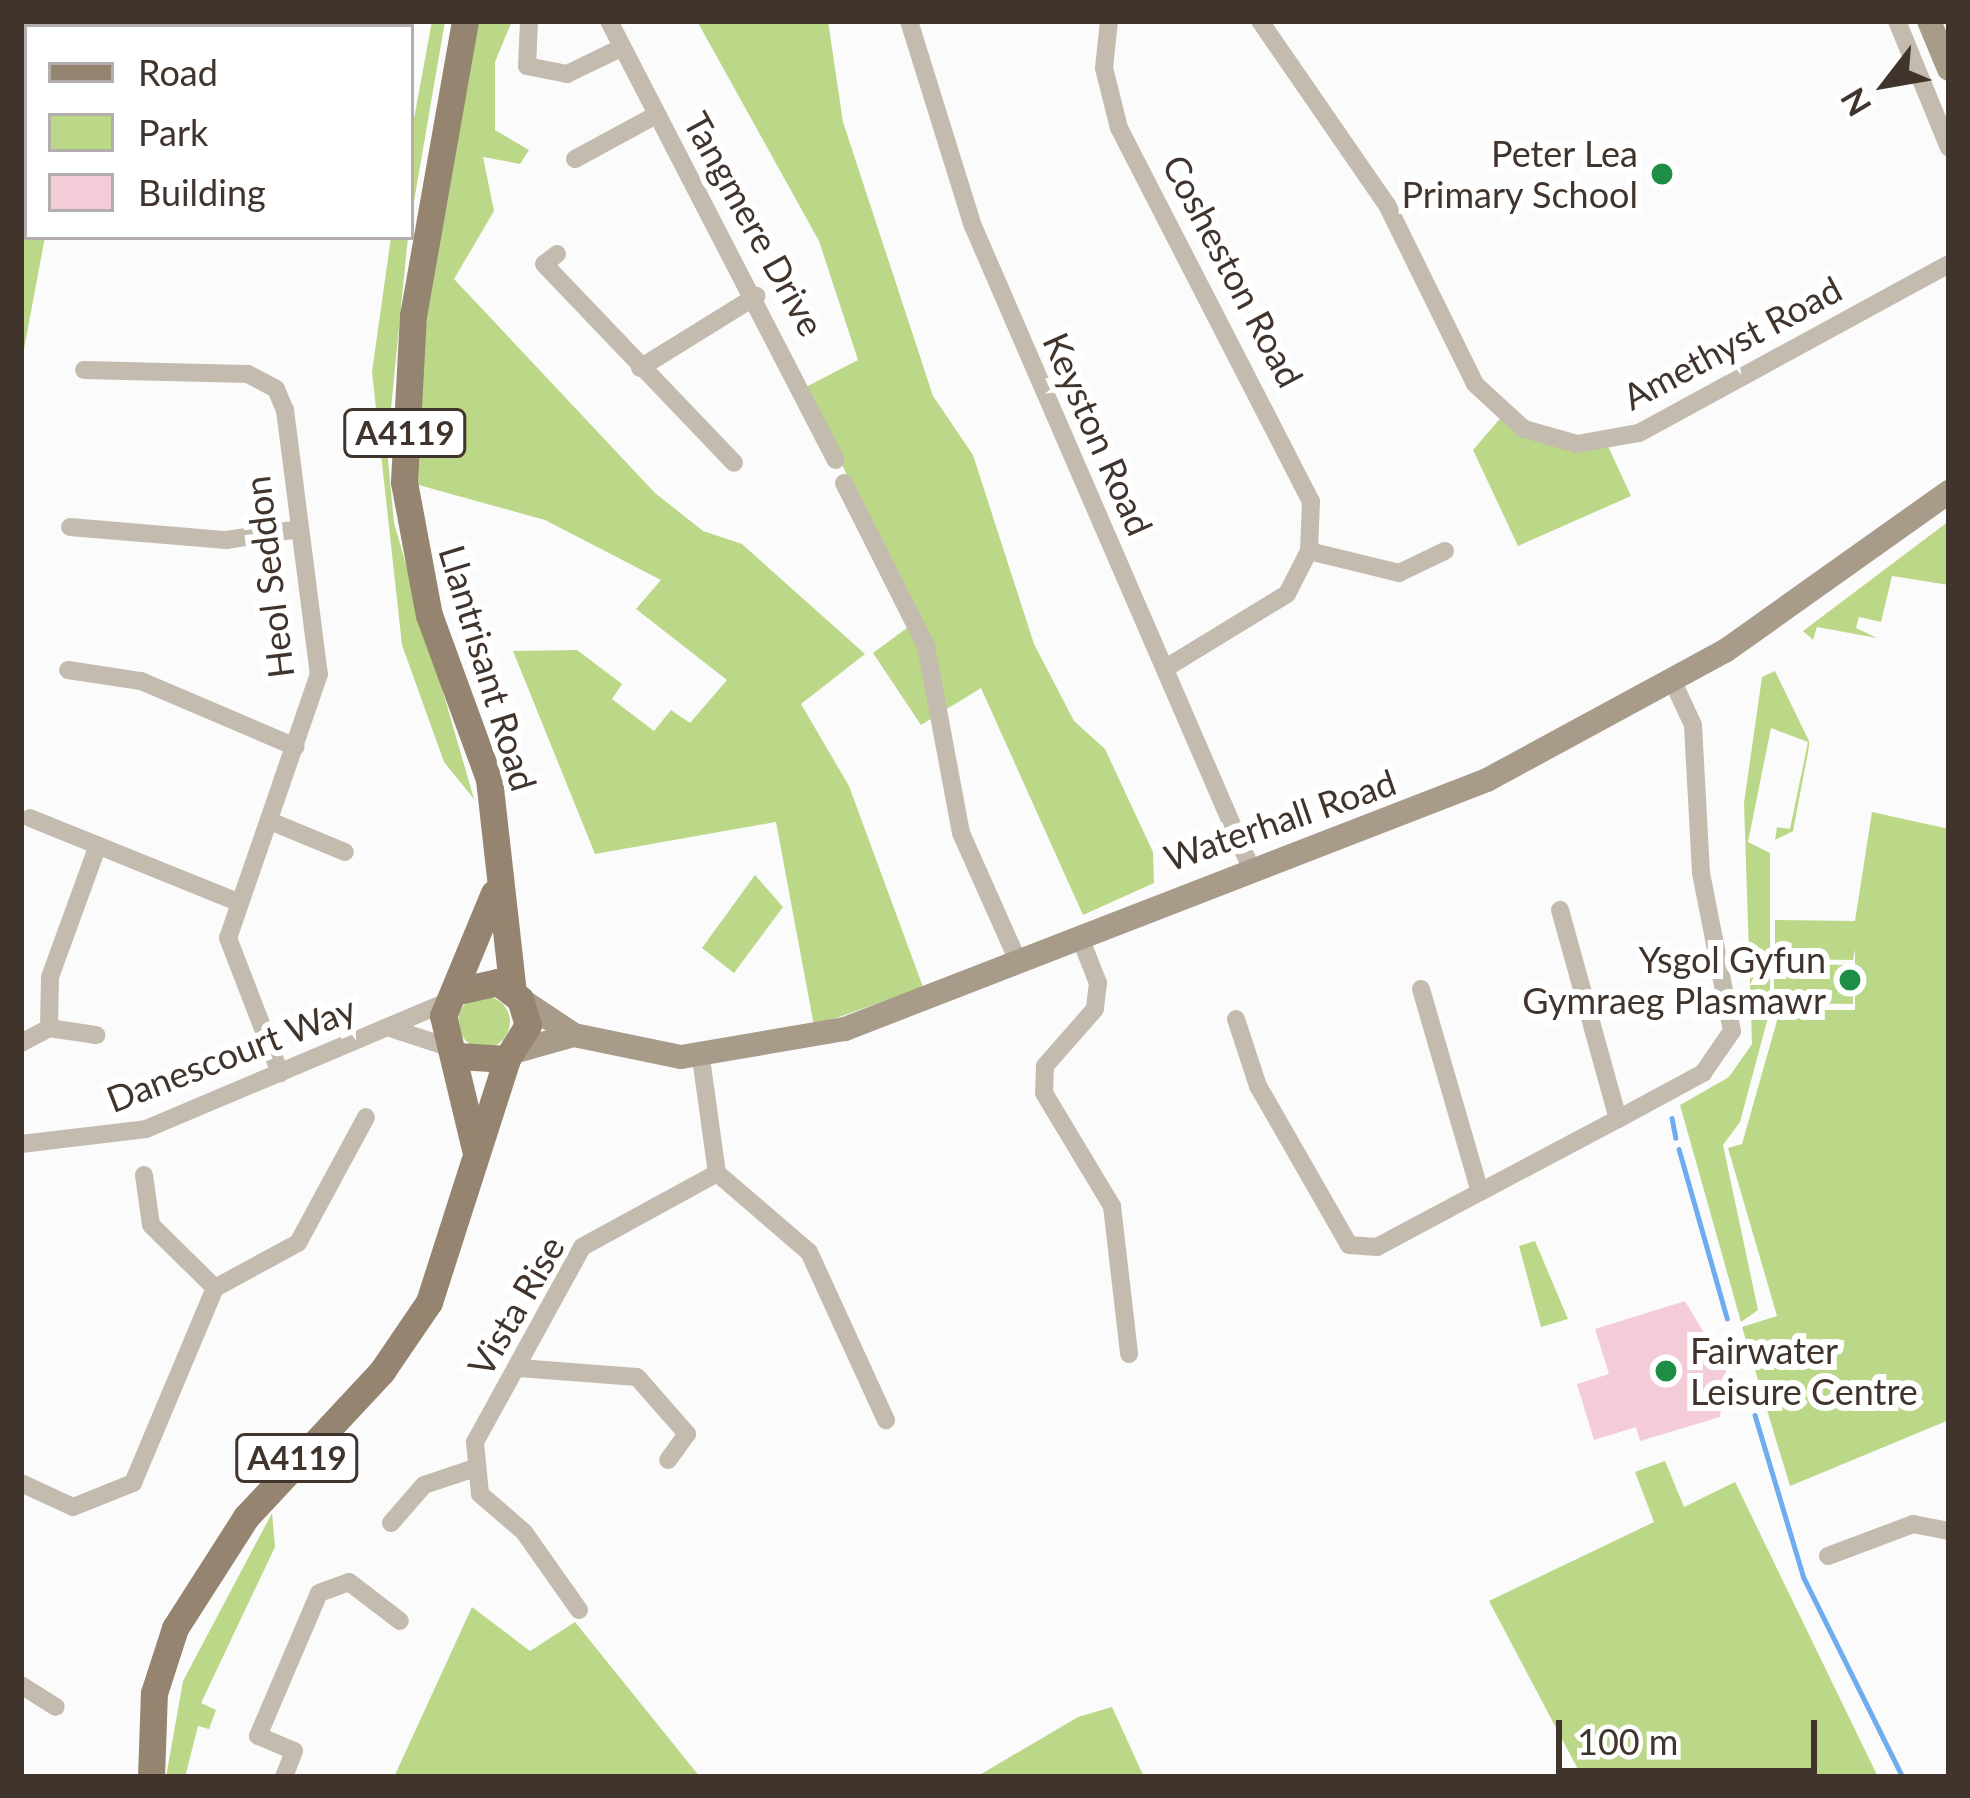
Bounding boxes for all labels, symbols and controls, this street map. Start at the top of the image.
legend [24,24,414,240]
north arrow [1826,24,1946,144]
text: Road [138,50,218,94]
text: N [1831,81,1879,124]
street label: Tangmere Drive [675,105,833,343]
text: Park [138,110,208,154]
place label: Peter Lea Primary School [1401,131,1638,216]
street label: Cosheston Road [1154,148,1312,394]
marker: Peter Lea Primary School [1649,161,1675,187]
text: Building [138,170,266,214]
street label: Amethyst Road [1615,267,1849,419]
street label: Keyston Road [1034,326,1162,542]
road number: A4119 [342,406,468,460]
street label: Heol Seddon [235,473,303,681]
street label: Llantrisant Road [430,540,546,796]
street label: Waterhall Road [1159,760,1401,880]
place label: Ysgol Gyfun Gymraeg Plasmawr [1522,937,1826,1022]
marker: Ysgol Gyfun Gymraeg Plasmawr [1837,967,1863,993]
street label: Danescourt Way [100,987,362,1121]
street label: Vista Rise [459,1228,573,1384]
place label: Fairwater Leisure Centre [1690,1328,1918,1413]
marker: Fairwater Leisure Centre [1653,1358,1679,1384]
road number: A4119 [234,1431,360,1485]
scale bar [1562,1696,1823,1770]
text: 100 m [1577,1719,1678,1763]

